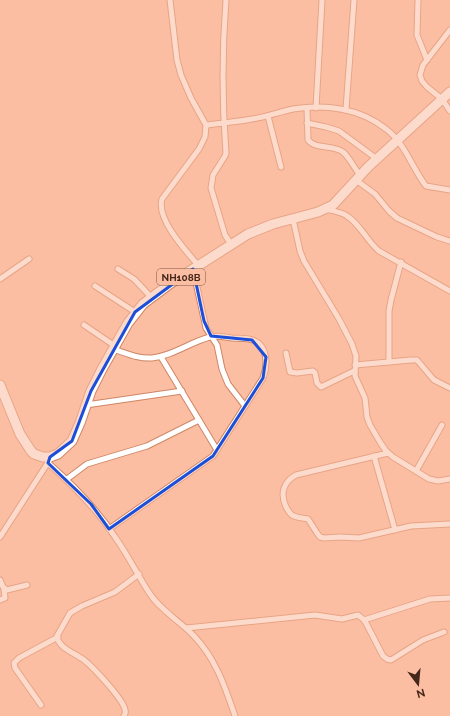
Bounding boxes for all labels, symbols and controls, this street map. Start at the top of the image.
road number: NH108B [157,269,205,285]
north arrow [398,664,438,704]
text: N [415,686,426,701]

